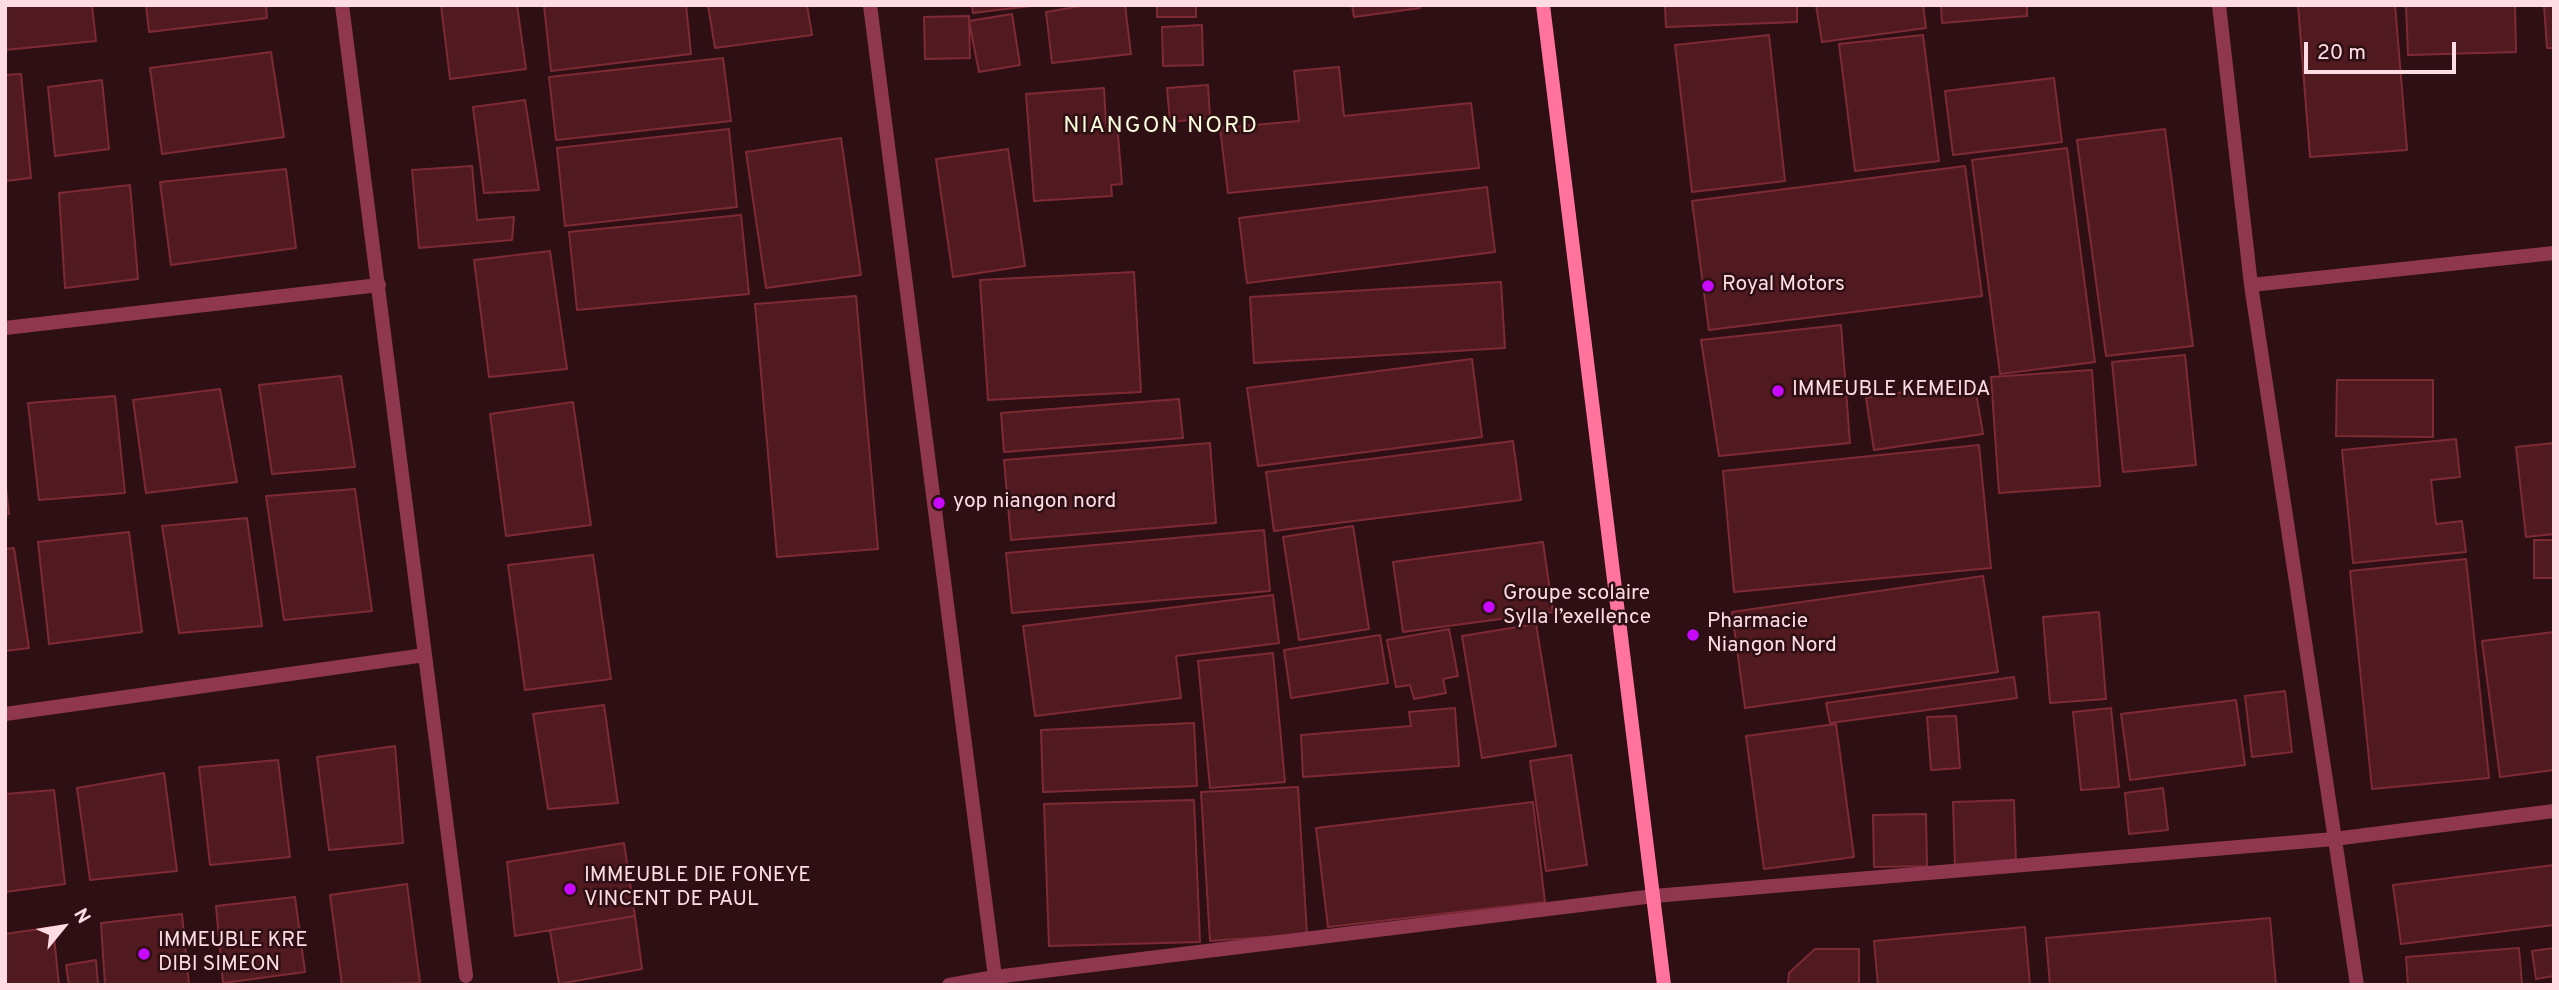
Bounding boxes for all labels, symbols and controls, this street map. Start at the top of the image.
scale bar [2307,28,2459,72]
text: 20 m [2317,40,2366,67]
district label: NIANGON NORD [1065,113,1257,141]
place label: Royal Motors [1722,273,1845,299]
marker: Royal Motors [1700,278,1716,294]
place label: IMMEUBLE KEMEIDA [1792,378,1990,404]
marker: IMMEUBLE KEMEIDA [1770,383,1786,399]
place label: yop niangon nord [953,490,1116,516]
marker: yop niangon nord [931,495,947,511]
place label: Groupe scolaire Sylla l’exellence [1503,582,1651,632]
marker: Groupe scolaire Sylla l’exellence [1481,599,1497,615]
place label: Pharmacie Niangon Nord [1707,610,1837,660]
marker: Pharmacie Niangon Nord [1685,627,1701,643]
place label: IMMEUBLE DIE FONEYE VINCENT DE PAUL [584,864,811,914]
marker: IMMEUBLE DIE FONEYE VINCENT DE PAUL [562,881,578,897]
north arrow [28,892,98,962]
text: N [67,905,95,928]
place label: IMMEUBLE KRE DIBI SIMEON [158,929,308,979]
marker: IMMEUBLE KRE DIBI SIMEON [136,946,152,962]

